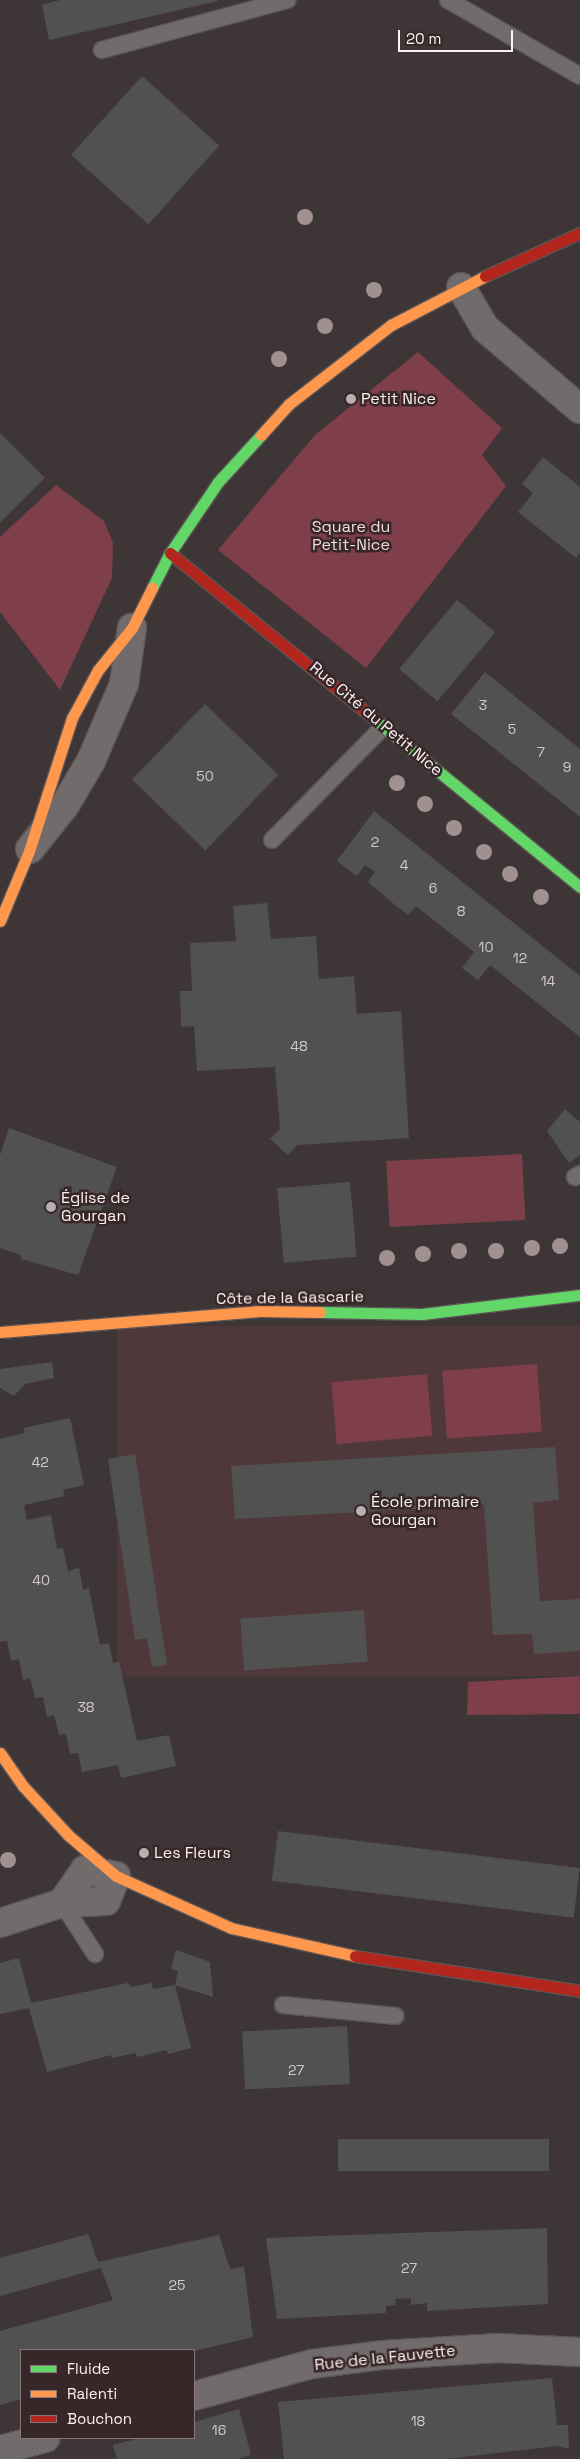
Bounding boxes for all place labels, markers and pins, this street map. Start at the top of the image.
place label: Petit Nice [361,389,436,409]
marker: Petit Nice [345,393,357,405]
place label: Église de Gourgan [61,1188,130,1226]
marker: Église de Gourgan [45,1201,57,1213]
place label: École primaire Gourgan [371,1492,479,1530]
marker: École primaire Gourgan [355,1505,367,1517]
place label: Les Fleurs [154,1843,231,1863]
marker: Les Fleurs [138,1847,150,1859]

